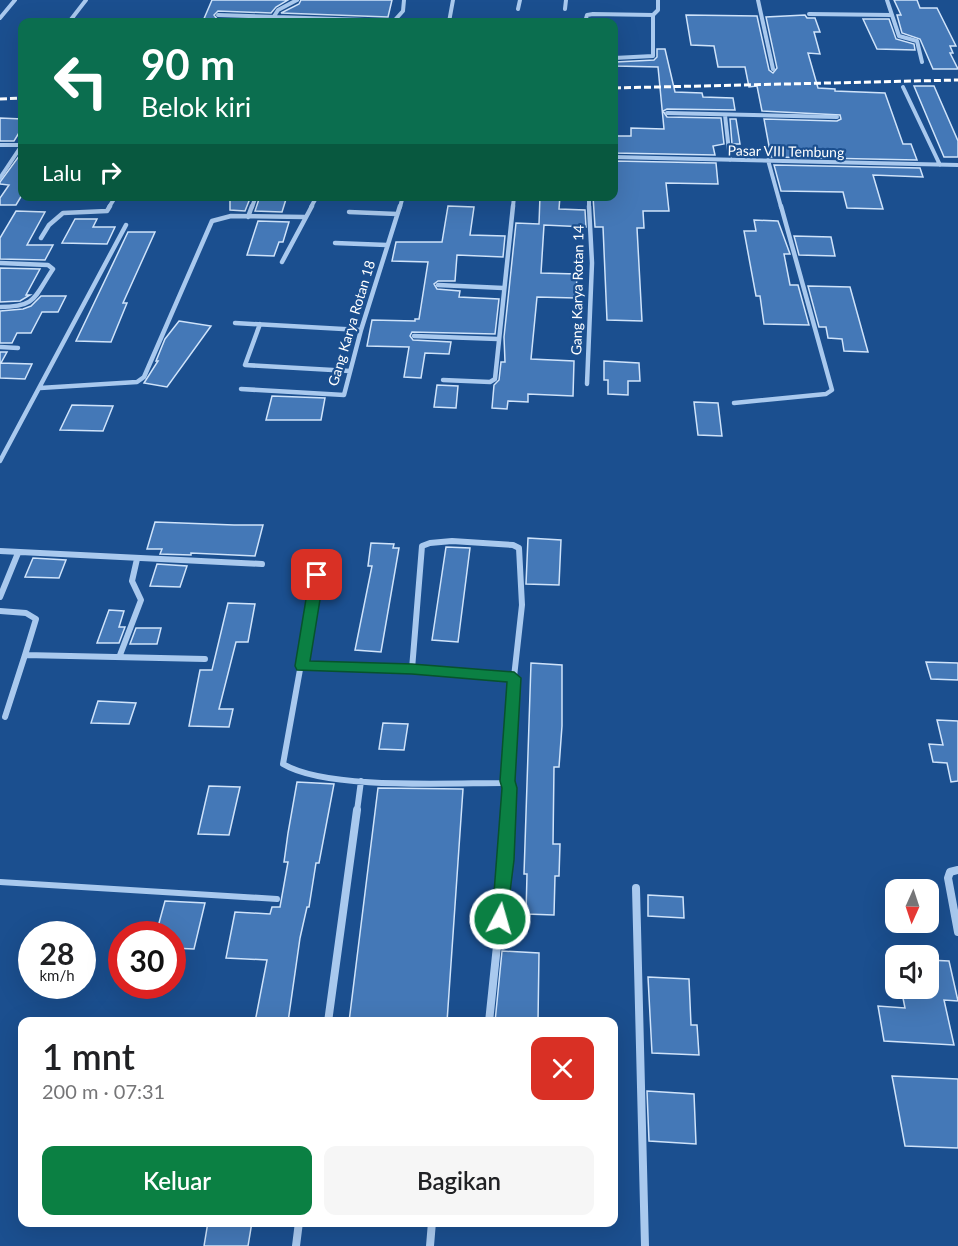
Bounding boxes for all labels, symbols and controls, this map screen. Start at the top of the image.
text: 90 m [141,39,235,89]
icon: left [42,42,120,120]
text: Belok kiri [141,90,251,123]
street label: Pasar VIII Tembung [728,141,844,161]
icon: right [94,156,127,189]
text: Lalu [42,159,82,186]
street label: Gang Karya Rotan 14 [567,225,587,355]
street label: Gang Karya Rotan 18 [324,258,378,388]
pin [291,549,342,600]
icon: arrive [300,558,333,591]
north arrow [885,879,939,933]
map controls [885,879,939,999]
position arrow [468,887,532,951]
speed limit sign: 30 [108,921,186,999]
text: 28 [40,935,74,971]
button: sound [885,945,939,999]
text: km/h [39,966,75,984]
text: 1 mnt [42,1034,135,1078]
button: close [531,1037,594,1100]
text: 200 m · 07:31 [42,1079,165,1103]
button: Keluar [42,1146,312,1215]
button: Bagikan [324,1146,594,1215]

